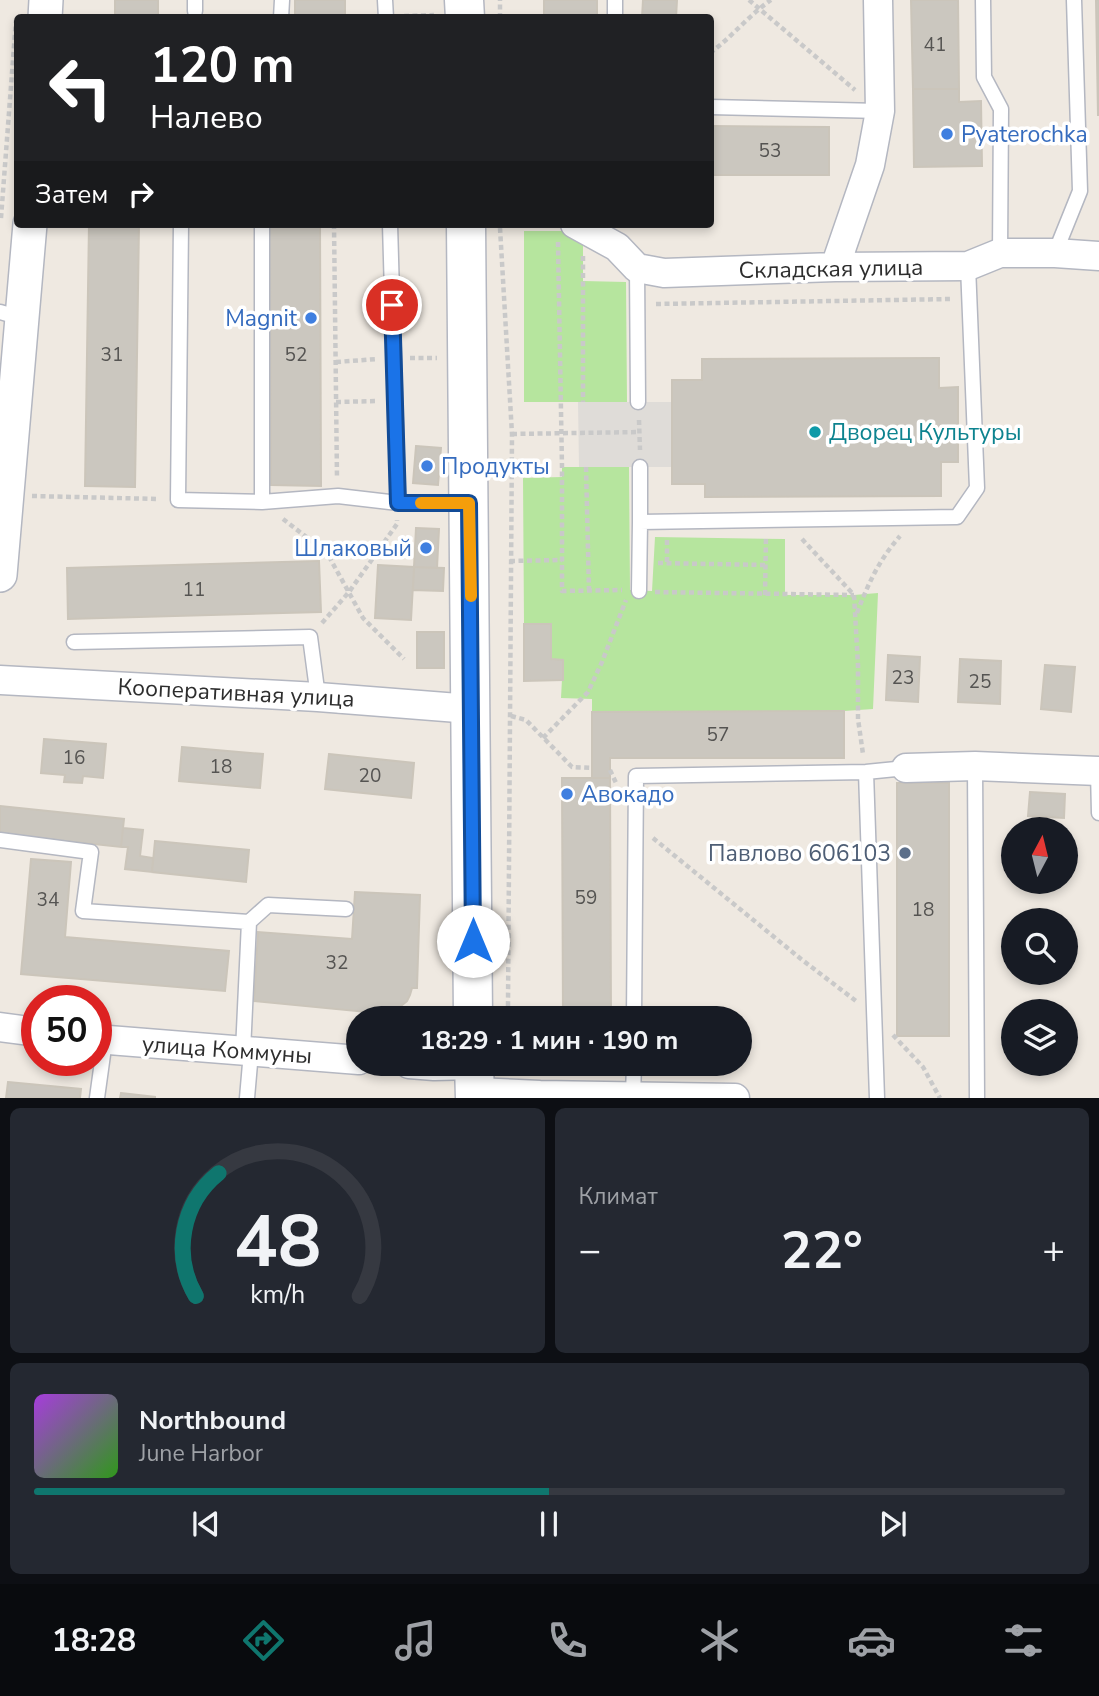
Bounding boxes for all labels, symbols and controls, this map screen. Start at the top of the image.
text: 120 m [150,32,294,99]
house number: 41 [924,32,946,58]
icon: left [35,42,126,133]
text: Налево [150,96,263,139]
place label: Pyaterochka [961,119,1088,150]
marker: Pyaterochka [939,126,955,142]
house number: 53 [759,138,781,164]
icon: right [122,175,160,213]
text: Затем [35,177,108,212]
street label: Складская улица [738,252,924,286]
pin [362,275,422,335]
icon: arrive [373,286,411,324]
place label: Magnit [225,303,298,334]
marker: Magnit [303,310,319,326]
house number: 31 [101,342,123,368]
house number: 52 [285,342,307,368]
place label: Дворец Культуры [829,417,1021,448]
marker: Дворец Культуры [807,424,823,440]
place label: Продукты [441,451,550,482]
marker: Продукты [419,458,435,474]
place label: Шлаковый [294,533,412,564]
marker: Шлаковый [418,540,434,556]
house number: 11 [183,577,205,603]
house number: 23 [892,665,914,691]
house number: 25 [969,669,991,695]
street label: Кооперативная улица [117,671,355,715]
house number: 57 [707,722,729,748]
house number: 16 [63,745,85,771]
house number: 18 [210,754,232,780]
house number: 20 [359,763,381,789]
place label: Авокадо [581,779,675,810]
marker: Авокадо [559,786,575,802]
north arrow [1001,817,1078,894]
map controls [1001,817,1078,1076]
place label: Павлово 606103 [708,838,891,869]
marker: Павлово 606103 [897,845,913,861]
house number: 59 [575,885,597,911]
house number: 34 [37,887,59,913]
house number: 18 [912,897,934,923]
position arrow [436,904,510,978]
button: search [1001,908,1078,985]
house number: 32 [326,950,348,976]
speed limit sign: 50 [21,985,112,1076]
button: layers [1001,999,1078,1076]
text: 18:29 · 1 мин · 190 m [420,1023,678,1058]
street label: улица Коммуны [141,1029,313,1071]
text: Климат [579,1181,658,1212]
text: 48 [234,1193,321,1293]
text: 22° [781,1215,863,1286]
text: − [579,1225,601,1276]
text: + [1042,1225,1065,1276]
text: km/h [250,1278,305,1312]
text: Northbound [139,1403,286,1438]
text: June Harbor [139,1438,263,1469]
icon: previous [187,1505,225,1543]
icon: pause [530,1505,568,1543]
icon: next [874,1505,912,1543]
icon: directions [239,1616,288,1665]
icon: music [391,1616,440,1665]
icon: phone [543,1616,592,1665]
icon: climate [695,1616,744,1665]
icon: car [847,1616,896,1665]
icon: filters [999,1616,1048,1665]
text: 18:28 [51,1619,136,1662]

